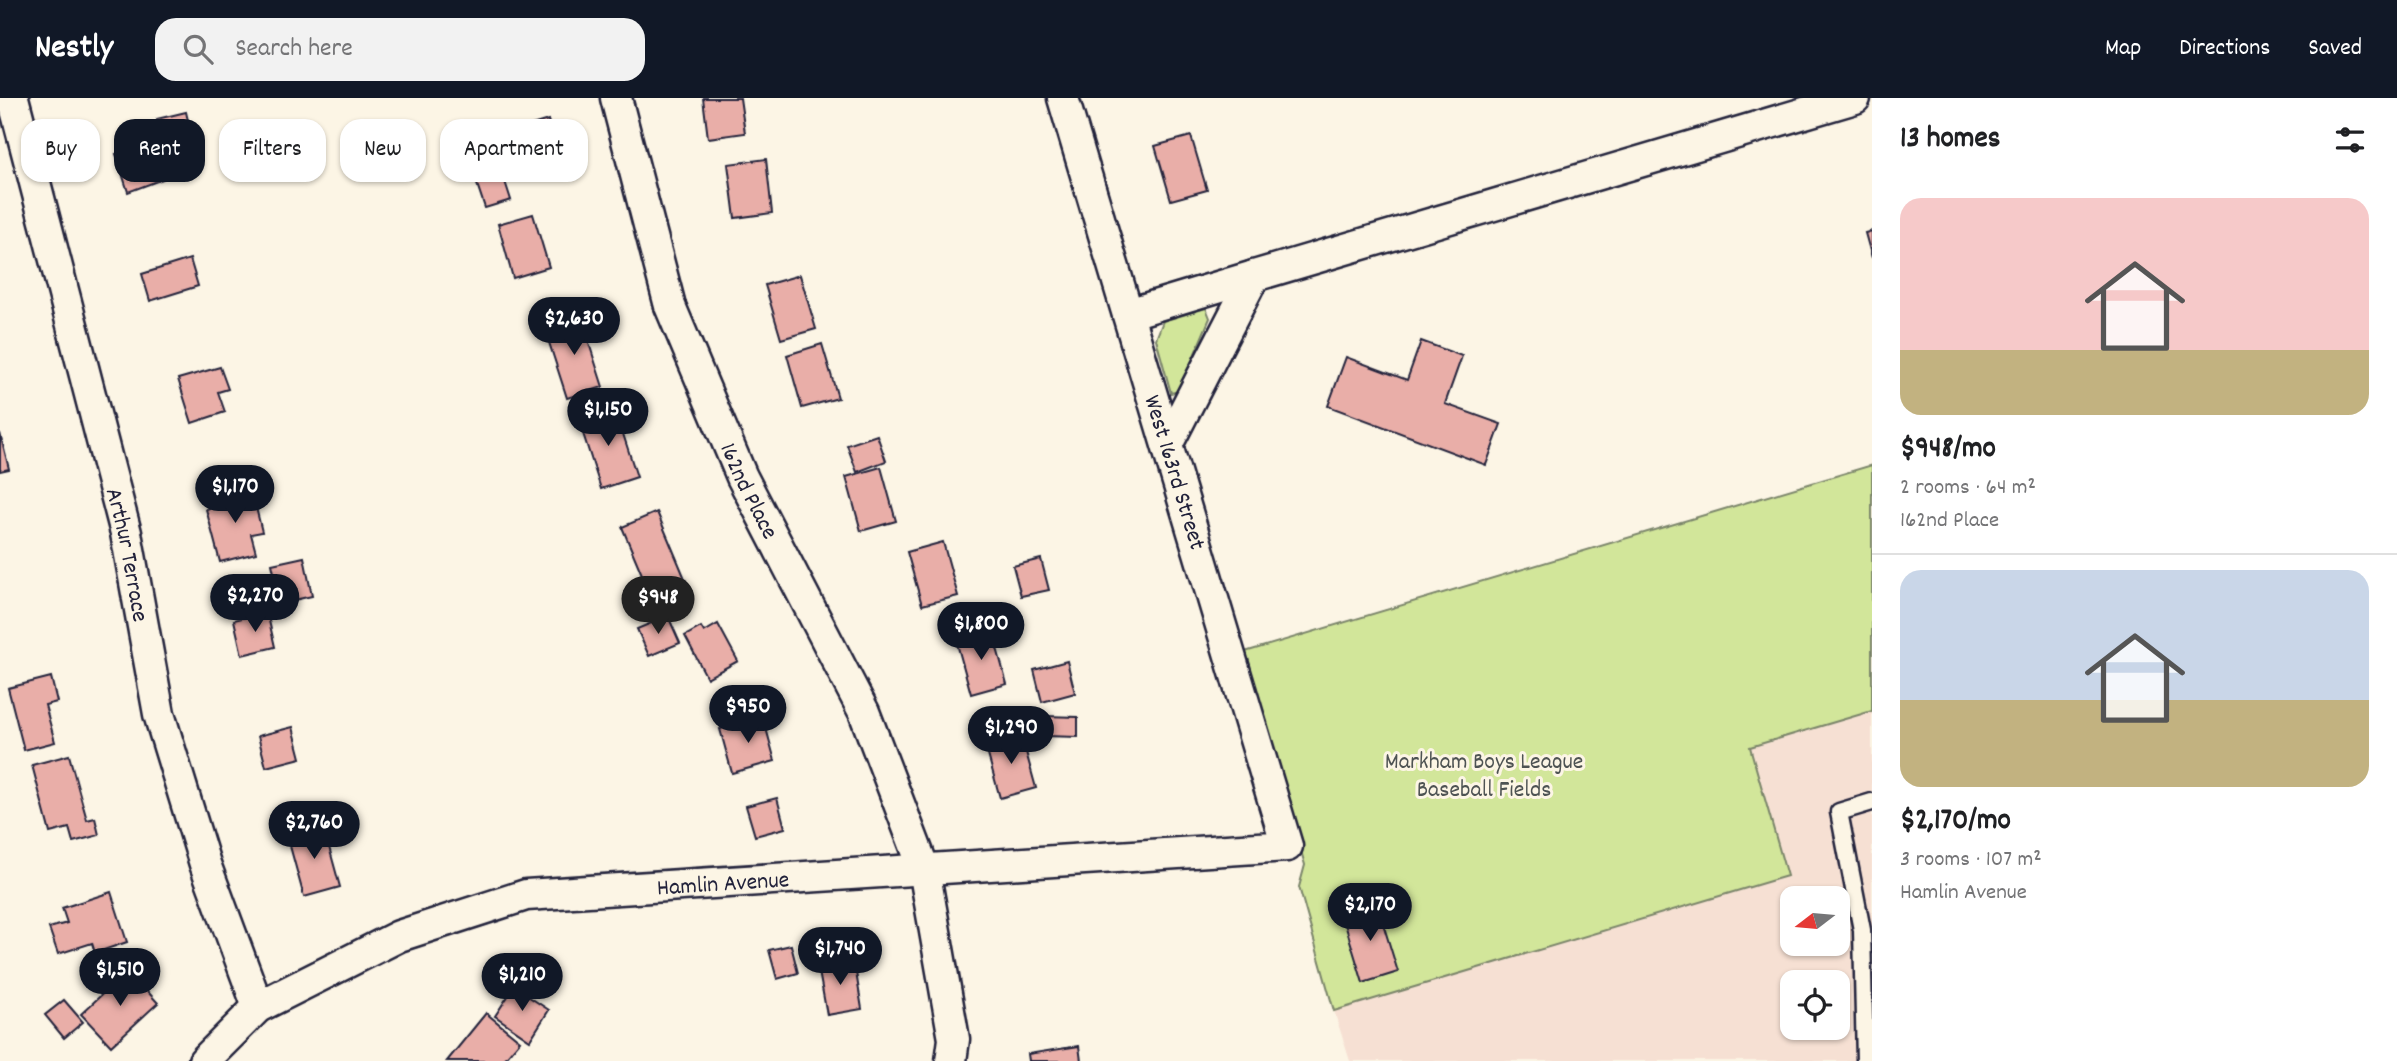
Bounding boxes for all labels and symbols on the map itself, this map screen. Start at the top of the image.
pin: $2,630 [517,298,631,357]
pin: $1,150 [551,388,665,448]
street label: West 163rd Street [1133,391,1213,555]
street label: 162nd Place [710,438,785,546]
pin: $1,170 [178,466,292,525]
street label: Arthur Terrace [95,484,156,625]
pin: $2,270 [198,574,312,634]
pin: $948 [617,576,699,636]
pin: $1,800 [924,602,1038,662]
pin: $950 [707,686,789,745]
pin: $1,290 [954,706,1068,766]
park label: Markham Boys League Baseball Fields [1385,746,1583,808]
pin: $2,760 [257,802,371,861]
street label: Hamlin Avenue [656,864,790,907]
pin: $2,170 [1313,884,1427,943]
north arrow [1780,886,1850,956]
pin: $1,740 [783,928,897,987]
pin: $1,510 [63,948,177,1008]
pin: $1,210 [465,954,579,1013]

